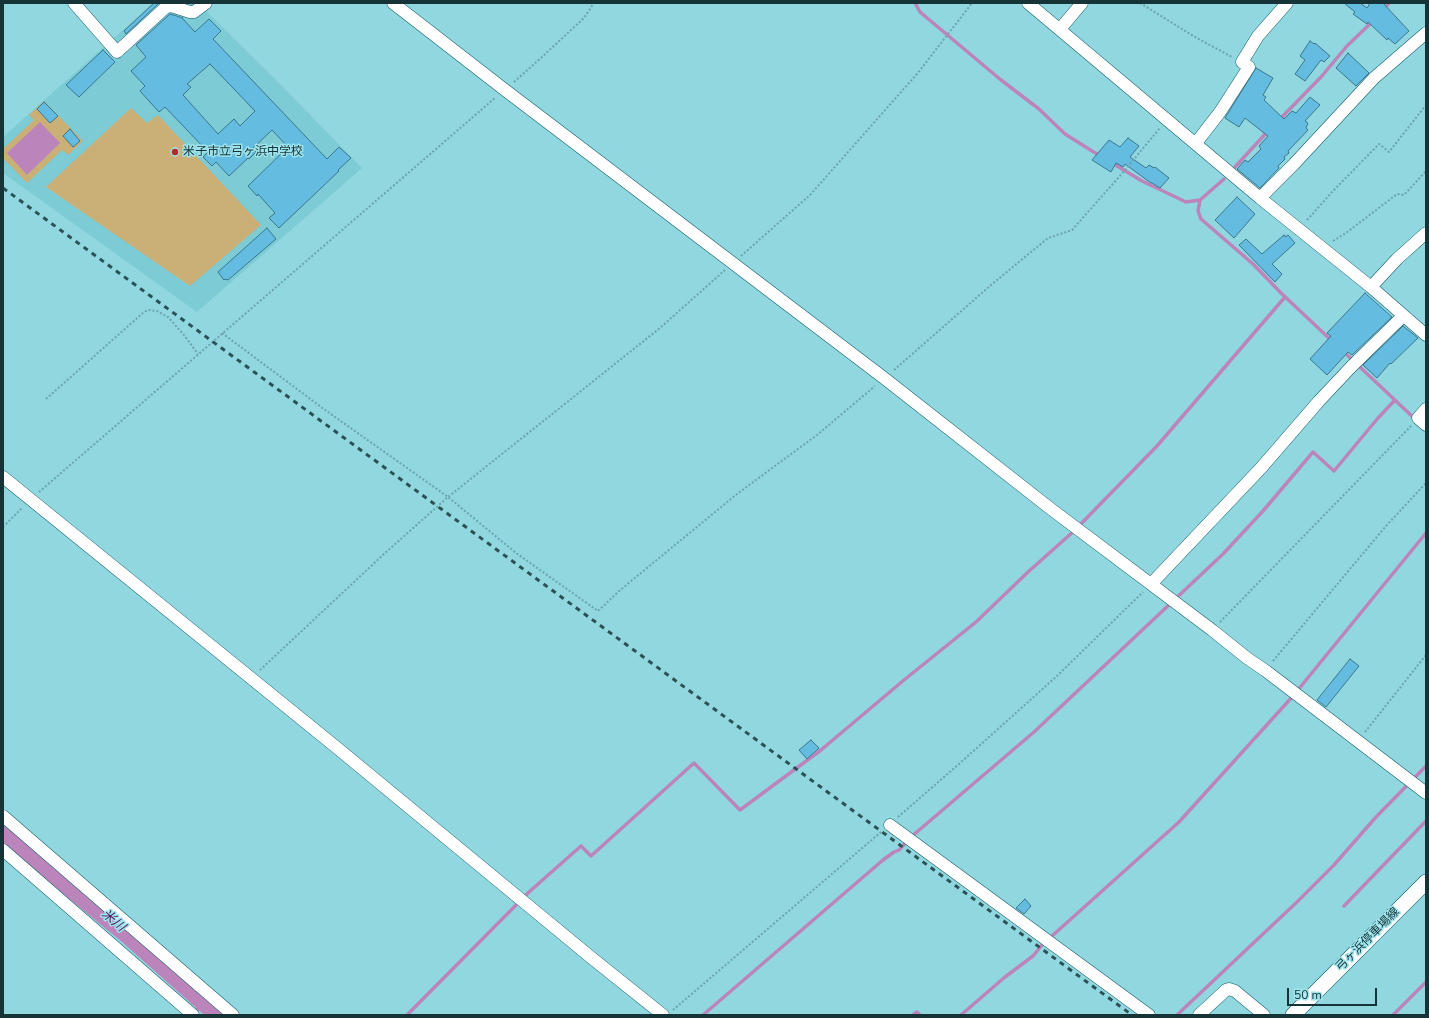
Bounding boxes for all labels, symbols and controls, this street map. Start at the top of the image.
place label: 米子市立弓ヶ浜中学校 [183,145,303,159]
marker: 米子市立弓ヶ浜中学校 [170,147,180,157]
street label: 弓ヶ浜停車場線 [1333,905,1403,975]
water label: 米川 [98,907,128,935]
scale bar [1289,980,1379,1006]
text: 50 m [1294,987,1322,1003]

